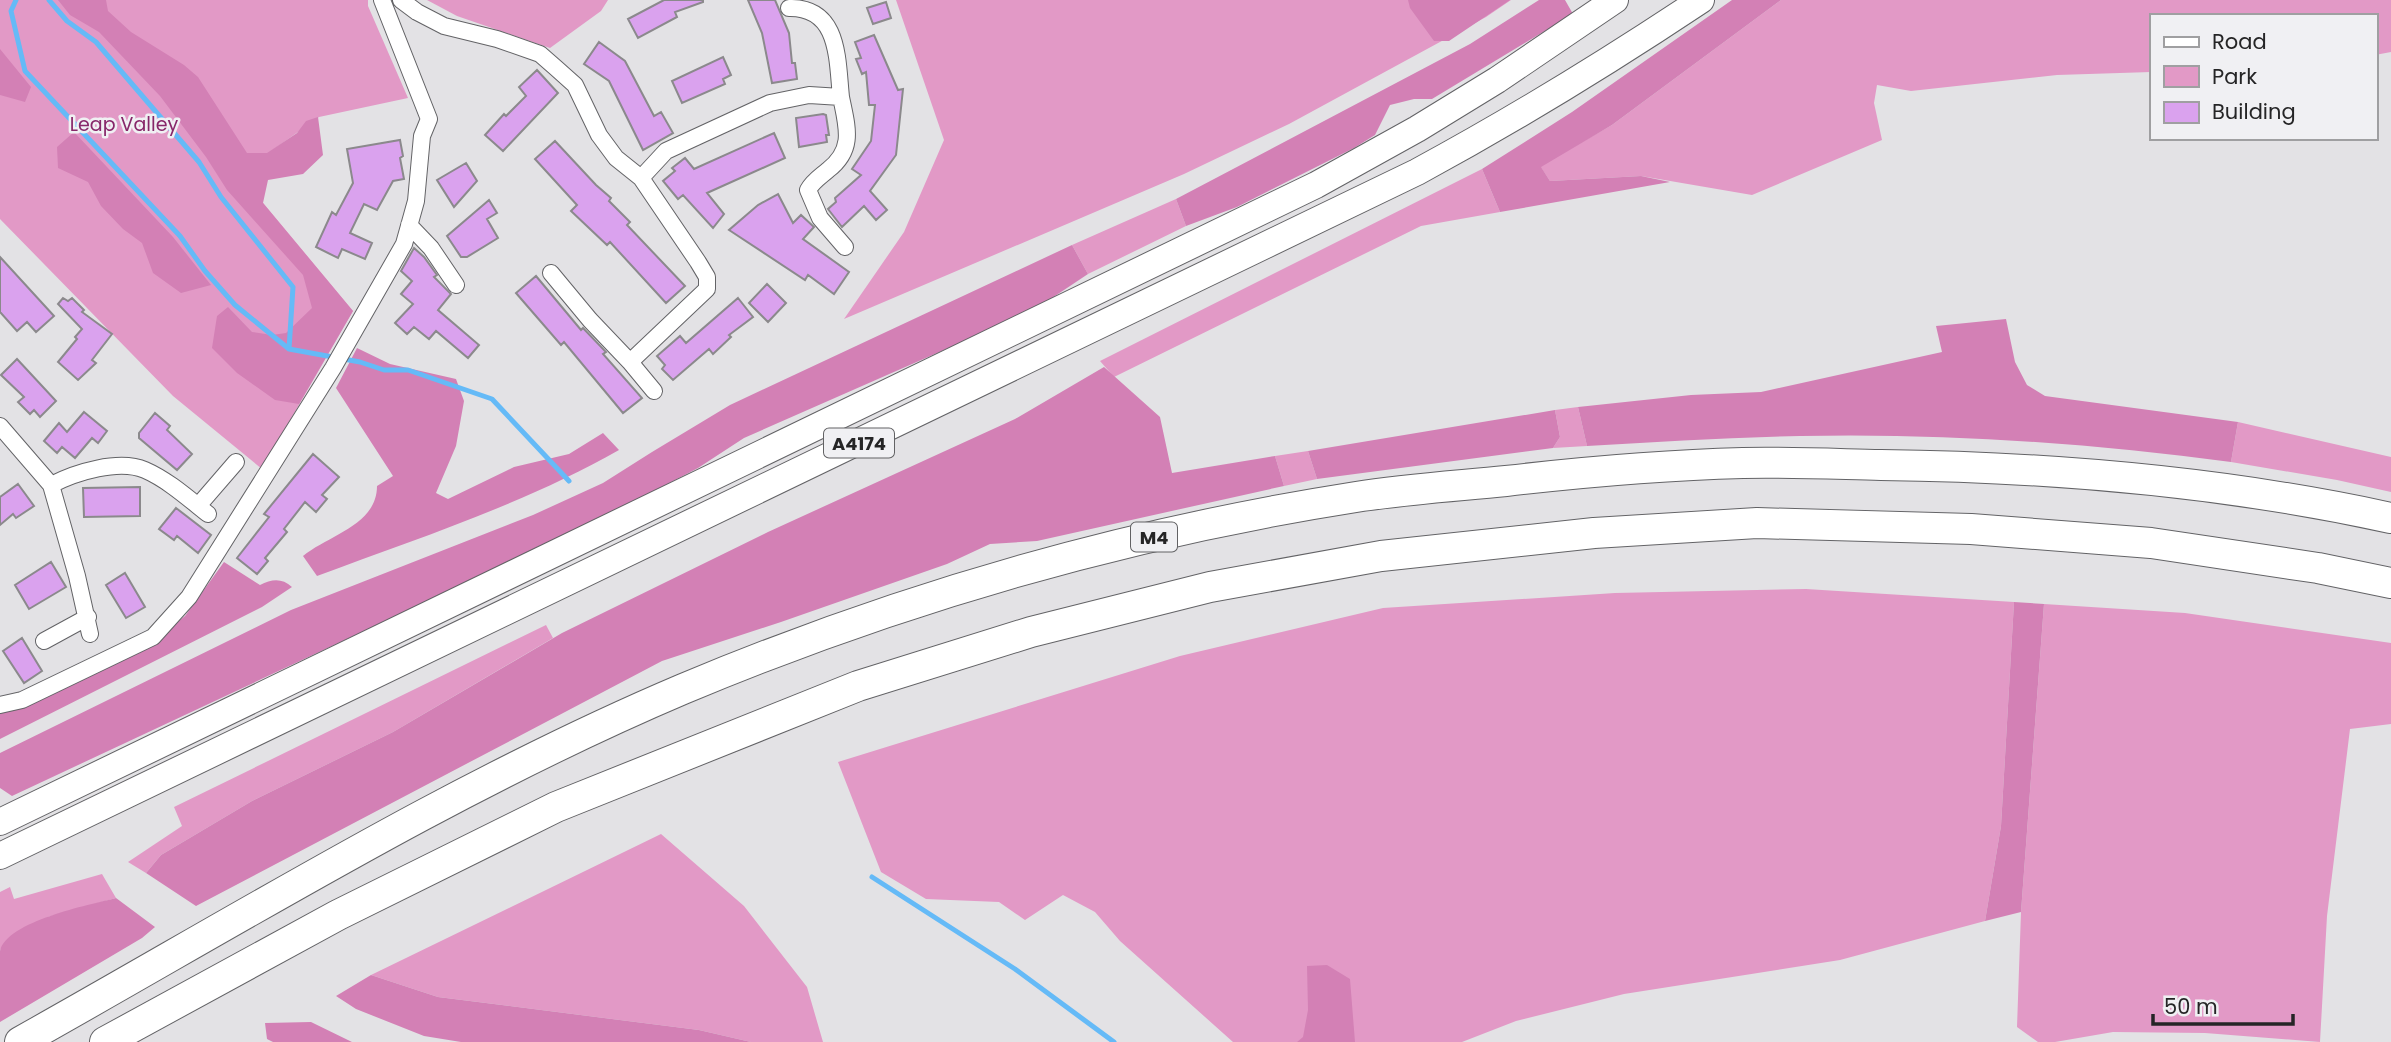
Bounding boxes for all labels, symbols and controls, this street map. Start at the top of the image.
legend [2150,14,2377,140]
text: Road [2212,27,2267,56]
text: Park [2212,62,2257,91]
text: Building [2212,97,2296,126]
park label: Leap Valley [70,111,178,138]
road number: A4174 [824,428,894,458]
road number: M4 [1131,522,1177,552]
scale bar [2153,982,2293,1026]
text: 50 m [2164,992,2218,1021]

